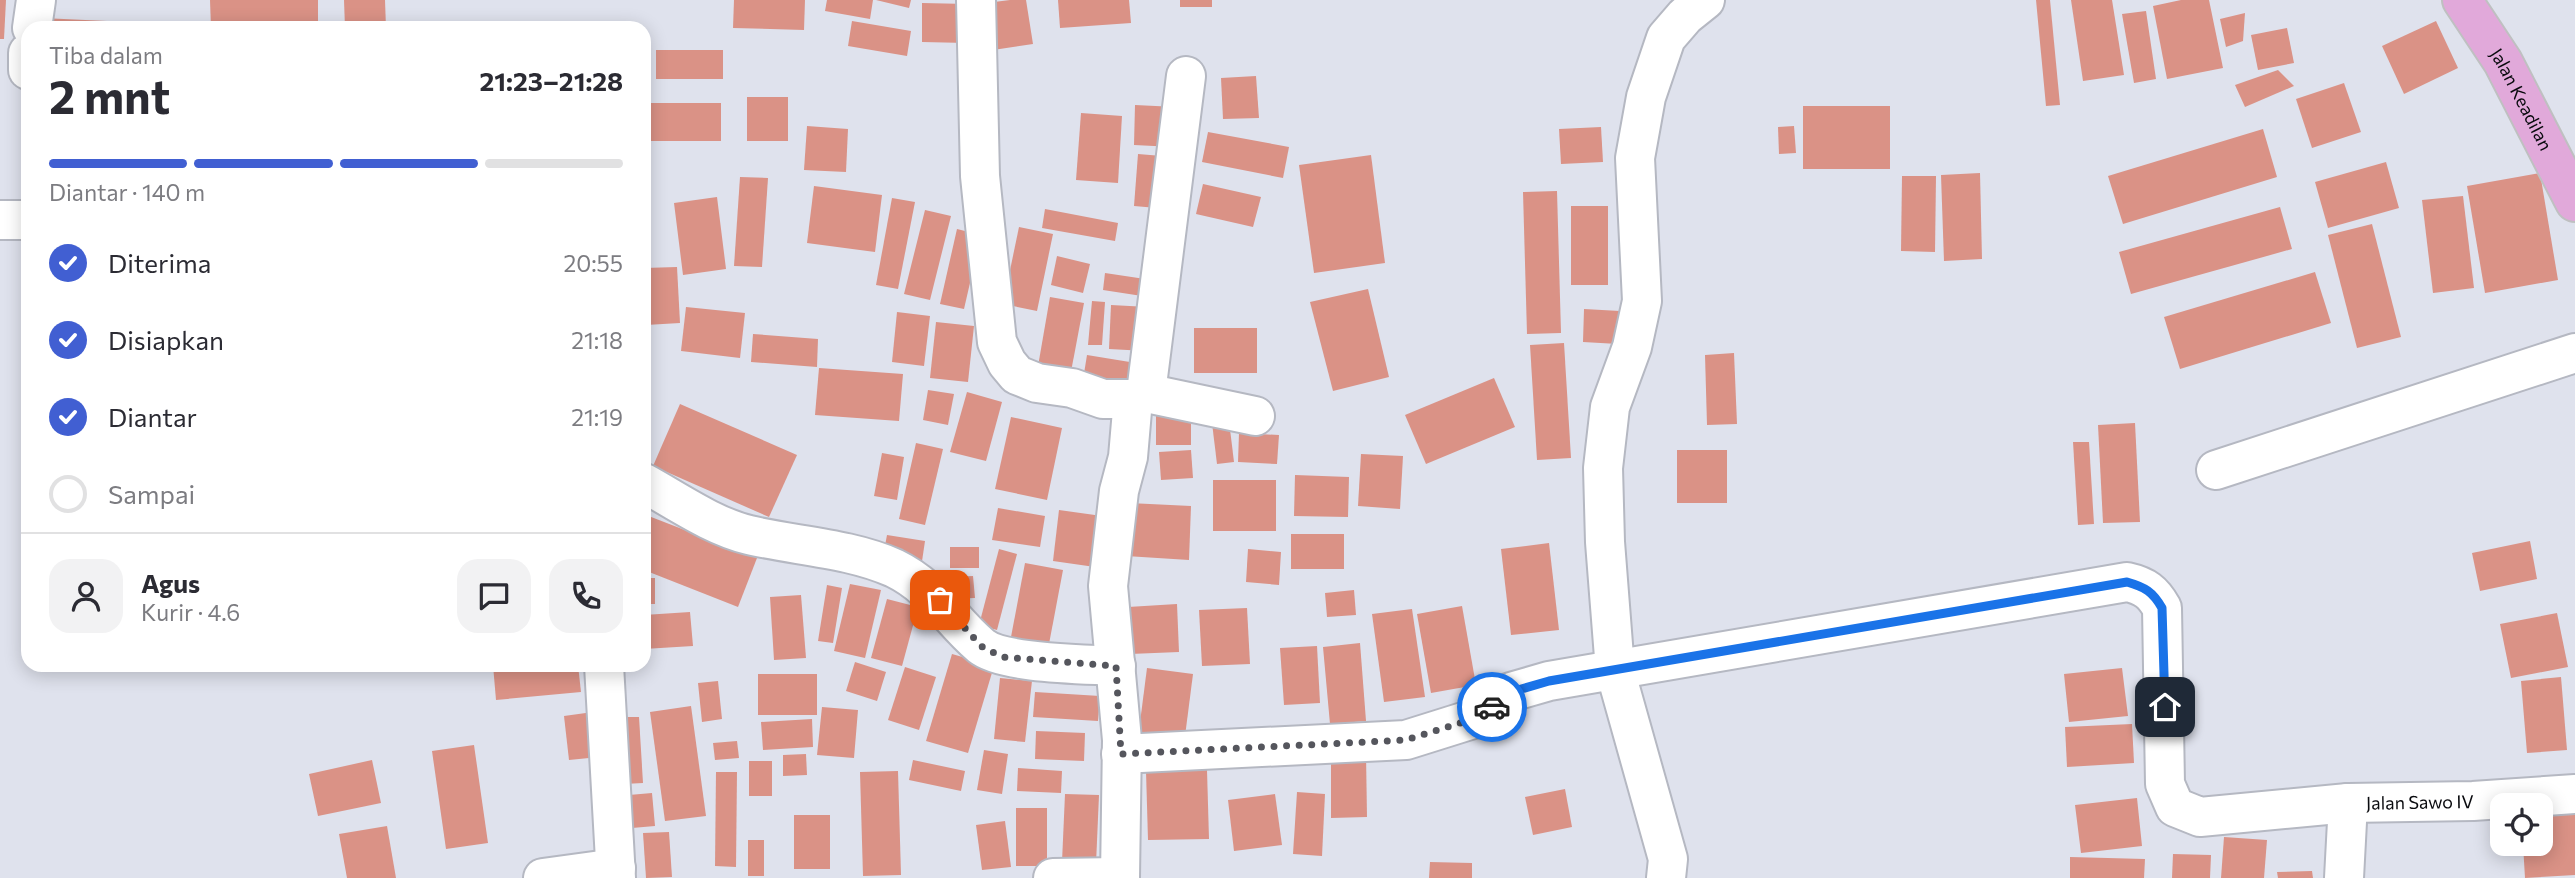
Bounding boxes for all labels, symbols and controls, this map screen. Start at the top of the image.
text: Tiba dalam [49,41,163,69]
street label: Jalan Keadilan [2486,44,2557,154]
text: 21:23–21:28 [480,65,623,96]
text: 2 mnt [49,67,170,123]
text: Diantar · 140 m [49,178,205,206]
icon: check [49,244,87,282]
text: Diterima [108,247,211,278]
text: 20:55 [563,249,623,277]
icon: check [49,321,87,359]
text: Disiapkan [108,324,224,355]
text: 21:18 [571,326,623,354]
icon: check [49,398,87,436]
text: Diantar [108,401,197,432]
text: 21:19 [571,403,623,431]
text: Sampai [108,478,195,509]
button: person [49,559,123,633]
button: chat [457,559,531,633]
button: phone [549,559,623,633]
text: Agus [141,567,200,598]
pin [910,570,970,630]
icon: bag [921,581,959,619]
text: Kurir · 4.6 [141,598,240,626]
courier [1457,672,1527,742]
pin [2135,677,2195,737]
icon: car [1473,688,1511,726]
icon: home [2146,688,2184,726]
street label: Jalan Sawo IV [2366,790,2474,814]
map controls [2490,793,2553,856]
button: locate [2490,793,2553,856]

